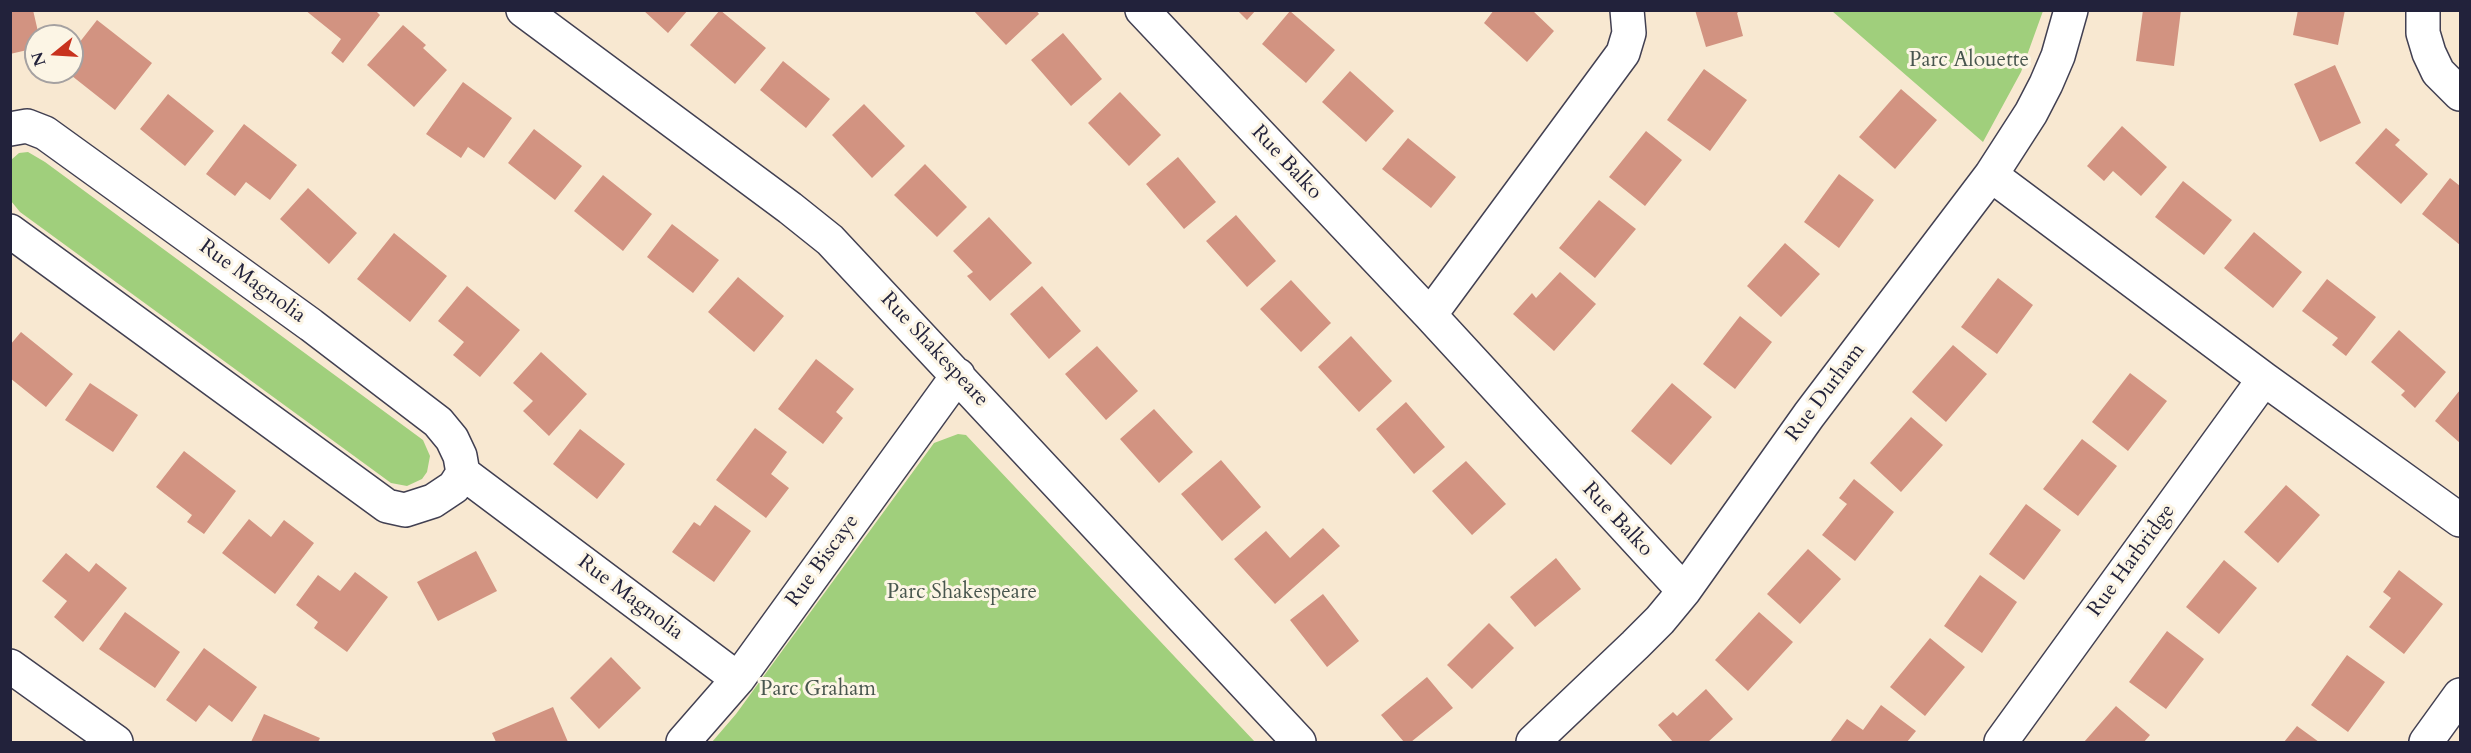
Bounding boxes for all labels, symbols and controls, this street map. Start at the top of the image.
north arrow [24,24,84,84]
park label: Parc Alouette [1909,48,2029,74]
text: N [26,49,51,69]
street label: Rue Balko [1245,121,1327,205]
street label: Rue Magnolia [194,235,310,329]
street label: Rue Shakespeare [875,288,993,412]
street label: Rue Durham [1781,339,1871,447]
street label: Rue Balko [1576,478,1658,562]
street label: Rue Harbridge [2083,500,2181,622]
street label: Rue Biscaye [781,510,865,612]
street label: Rue Magnolia [572,550,688,646]
park label: Parc Shakespeare [887,580,1037,606]
park label: Parc Graham [760,677,876,703]

